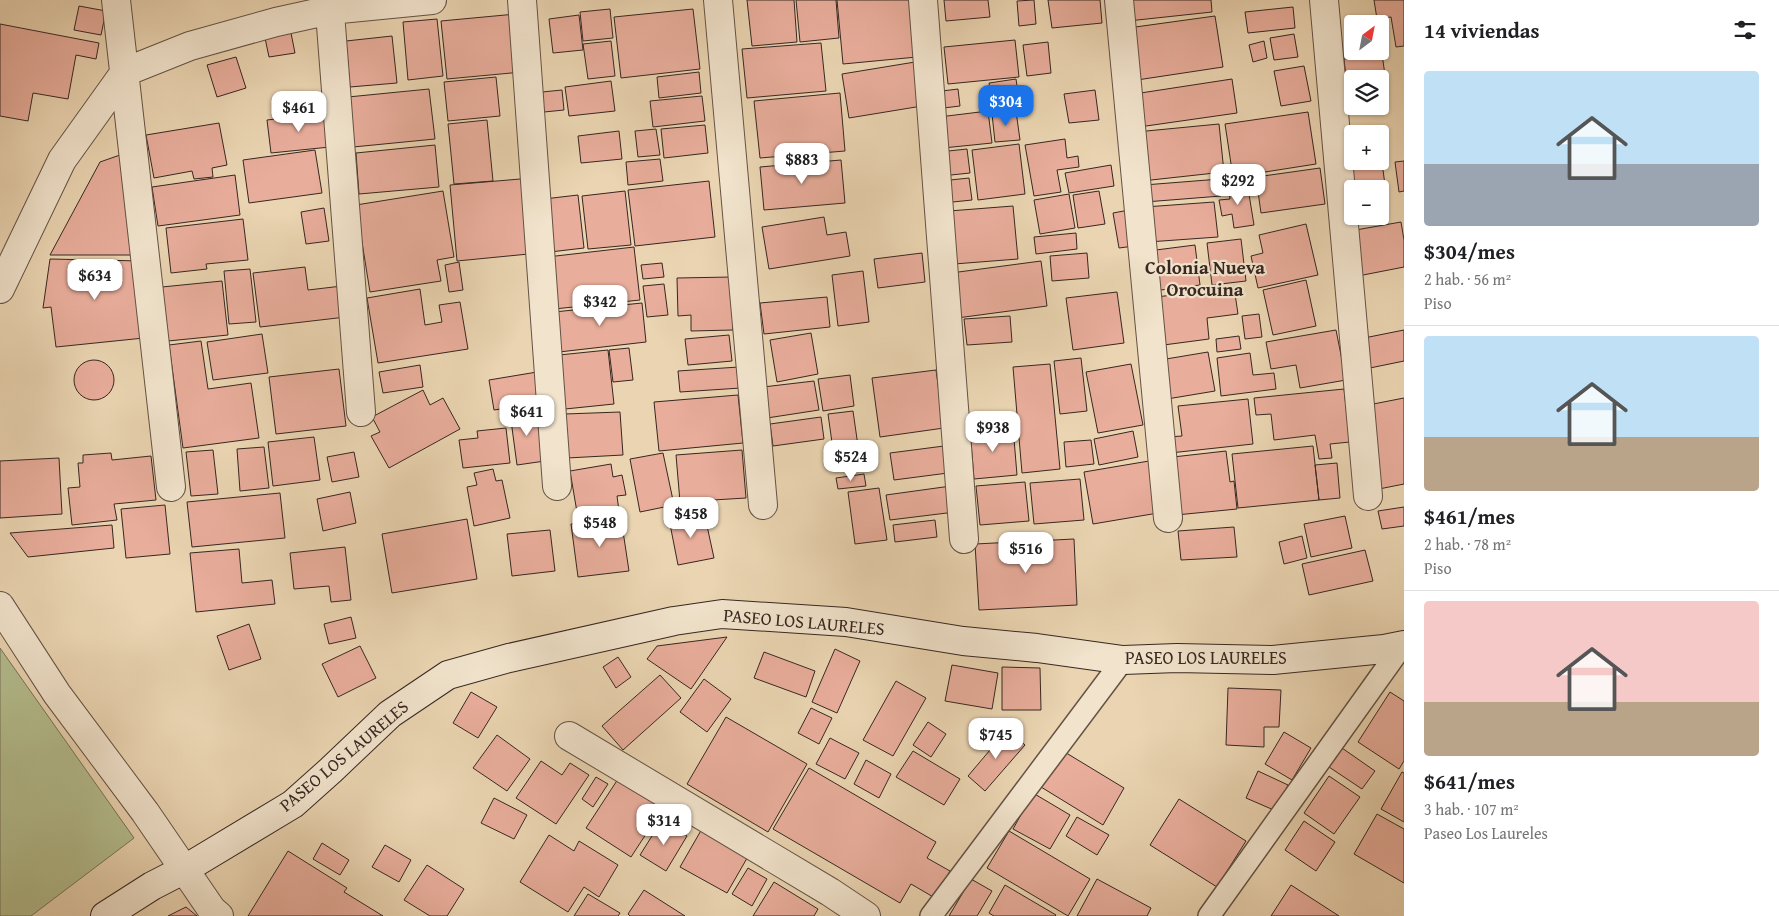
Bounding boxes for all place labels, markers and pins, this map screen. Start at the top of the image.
pin: $304 [976,84,1036,127]
pin: $461 [269,90,329,133]
pin: $883 [772,142,832,185]
pin: $292 [1208,164,1268,206]
pin: $634 [65,258,125,301]
pin: $342 [570,284,630,327]
pin: $641 [497,394,557,437]
pin: $938 [963,410,1023,453]
pin: $524 [821,440,881,482]
pin: $458 [661,496,721,539]
pin: $548 [570,506,630,548]
pin: $516 [996,532,1056,574]
pin: $745 [966,718,1026,760]
pin: $314 [634,804,694,846]

